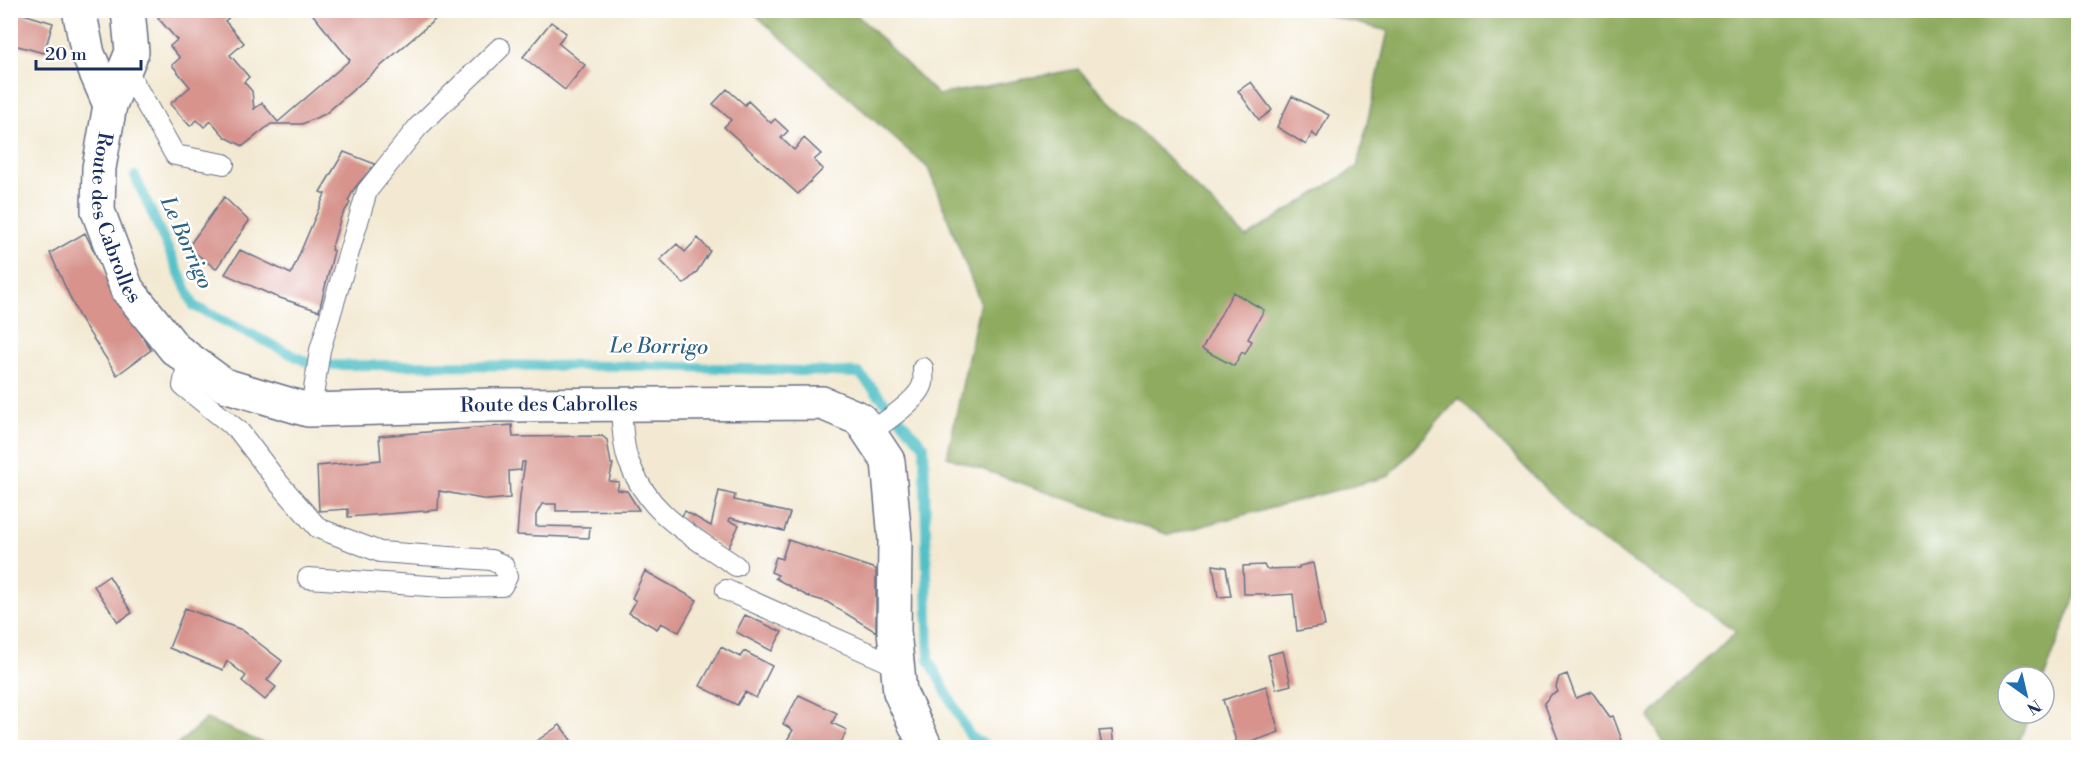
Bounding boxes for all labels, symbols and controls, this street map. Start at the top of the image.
scale bar [36,33,141,71]
text: 20 m [45,43,87,66]
street label: Route des Cabrolles [86,130,146,309]
water label: Le Borrigo [154,192,218,293]
water label: Le Borrigo [609,333,708,361]
street label: Route des Cabrolles [460,392,638,418]
north arrow [1996,665,2056,725]
text: N [2023,695,2045,719]

